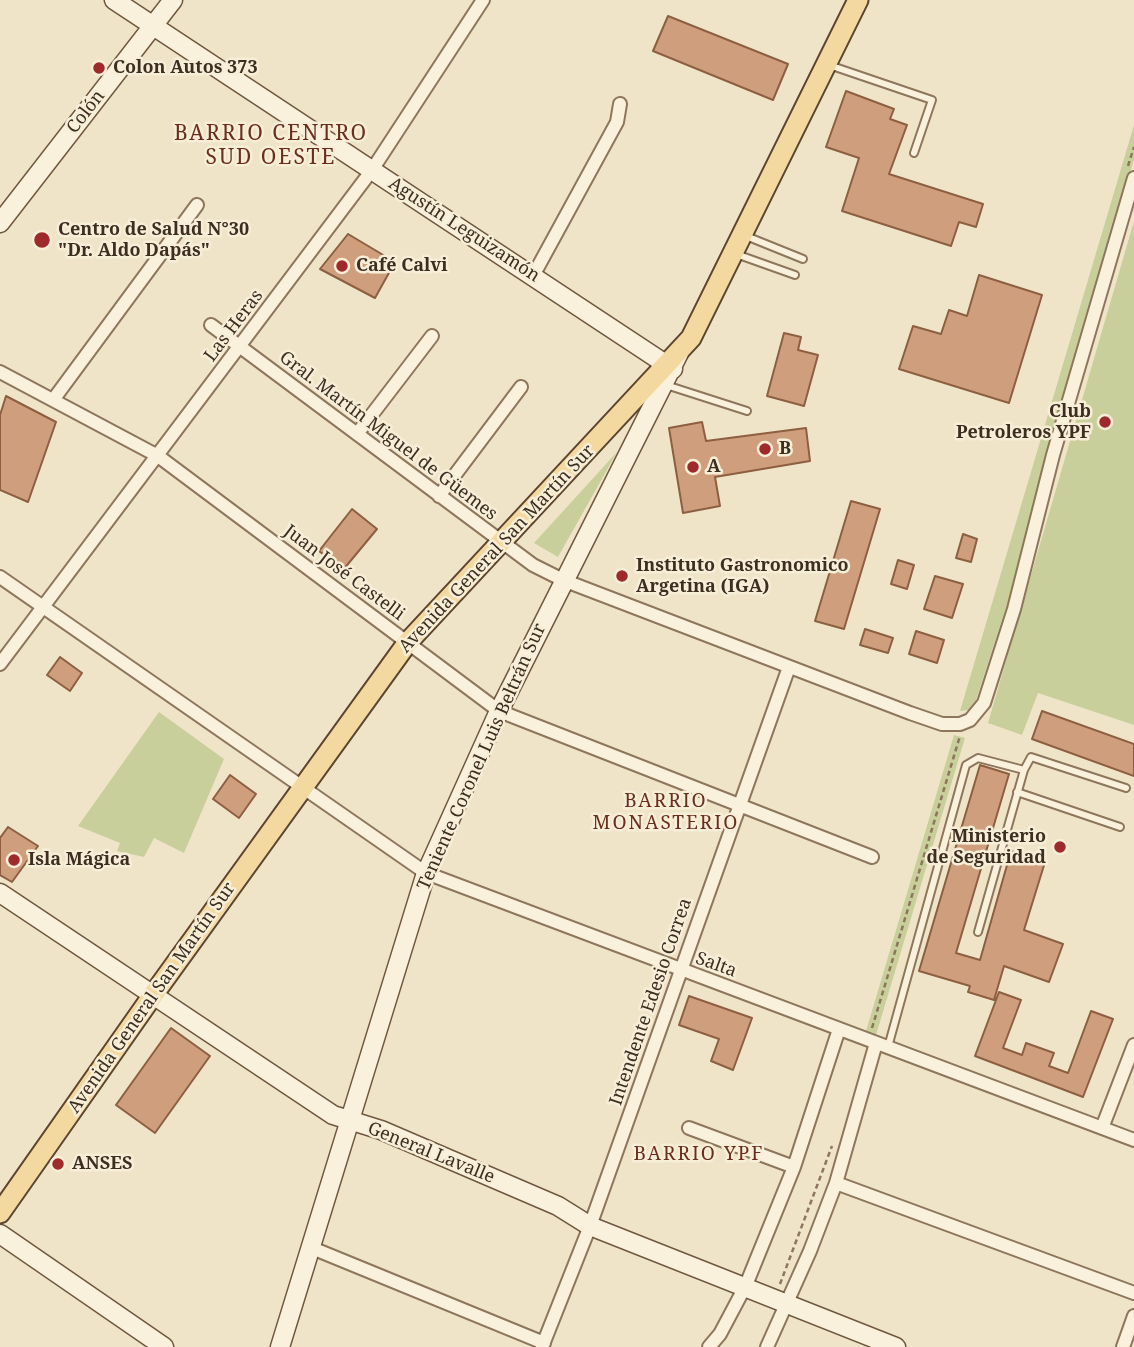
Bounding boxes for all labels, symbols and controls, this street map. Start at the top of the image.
place label: Colon Autos 373 [113,57,258,79]
marker: Colon Autos 373 [91,60,107,76]
street label: Colón [62,86,110,138]
district label: BARRIO CENTRO SUD OESTE [176,121,366,171]
street label: Agustín Leguizamón [384,173,544,287]
place label: Centro de Salud N°30 "Dr. Aldo Dapás" [58,219,249,262]
marker: Centro de Salud N°30 "Dr. Aldo Dapás" [32,230,52,250]
place label: Café Calvi [356,255,448,277]
marker: Café Calvi [334,258,350,274]
street label: Las Heras [200,286,268,366]
street label: Gral. Martín Miguel de Güemes [275,347,501,525]
place label: Club Petroleros YPF [956,401,1091,444]
marker: Club Petroleros YPF [1097,414,1113,430]
place label: B [779,438,791,460]
street label: Avenida General San Martín Sur [395,440,599,658]
marker: B [757,441,773,457]
place label: A [707,456,721,478]
marker: A [685,459,701,475]
street label: Juan José Castelli [279,521,409,625]
place label: Instituto Gastronomico Argetina (IGA) [636,555,849,598]
marker: Instituto Gastronomico Argetina (IGA) [614,568,630,584]
street label: Teniente Coronel Luis Beltrán Sur [413,620,551,894]
district label: BARRIO MONASTERIO [594,791,738,835]
place label: Ministerio de Seguridad [927,826,1046,868]
marker: Ministerio de Seguridad [1052,839,1068,855]
place label: Isla Mágica [28,849,130,871]
marker: Isla Mágica [6,852,22,868]
street label: Avenida General San Martín Sur [64,878,240,1118]
street label: Intendente Edesio Correa [605,896,697,1108]
street label: Salta [693,948,739,982]
street label: General Lavalle [364,1118,498,1188]
district label: BARRIO YPF [635,1144,763,1166]
place label: ANSES [72,1153,132,1175]
marker: ANSES [50,1156,66,1172]

